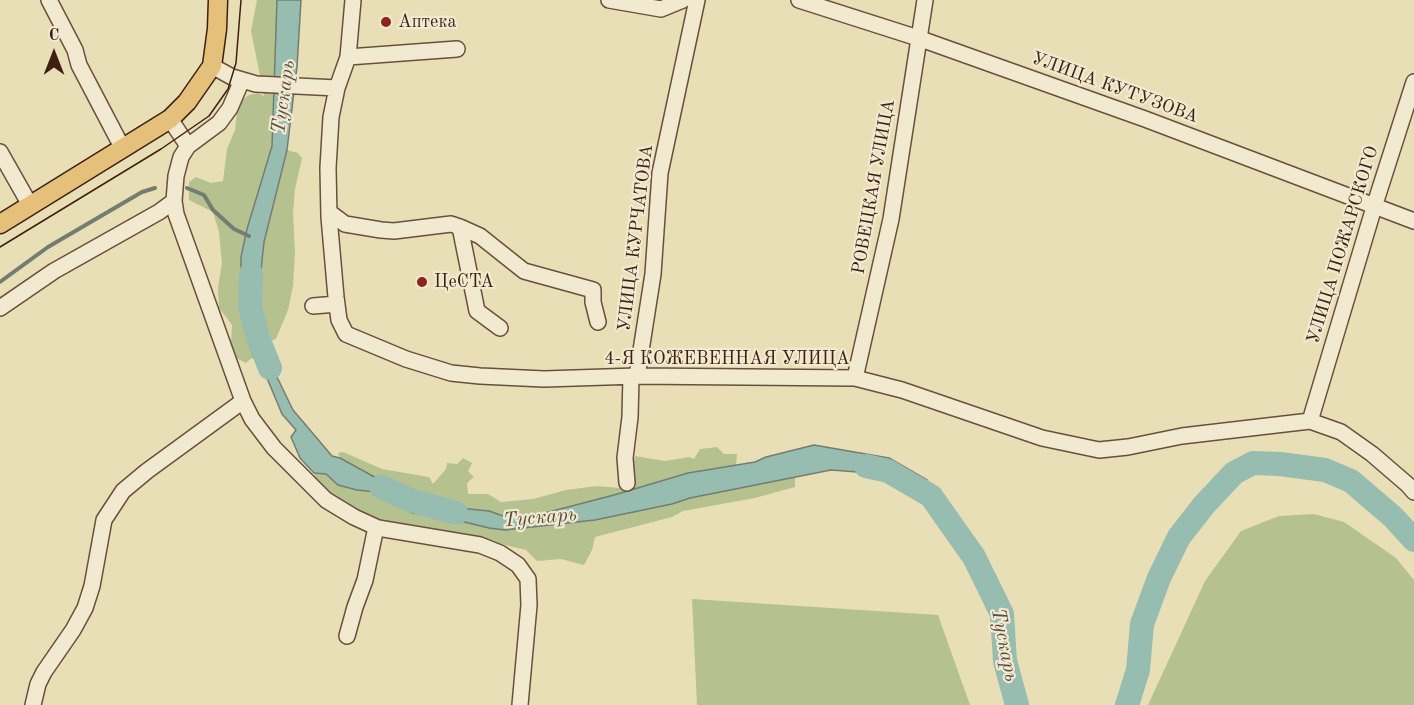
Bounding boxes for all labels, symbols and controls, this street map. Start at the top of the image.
place label: Аптека [398,11,456,33]
marker: Аптека [379,15,393,29]
north arrow [24,24,84,84]
text: С [49,28,59,44]
street label: УЛИЦА КУТУЗОВА [1029,48,1201,128]
water label: Тускарь [267,59,301,135]
street label: РОВЕЦКАЯ УЛИЦА [848,98,900,276]
street label: УЛИЦА КУРЧАТОВА [614,143,658,333]
street label: УЛИЦА ПОЖАРСКОГО [1303,143,1383,347]
place label: ЦеСТА [434,271,494,293]
marker: ЦеСТА [415,275,429,289]
street label: 4-Я КОЖЕВЕННАЯ УЛИЦА [604,348,850,370]
water label: Тускарь [502,503,578,533]
water label: Тускарь [985,606,1023,684]

